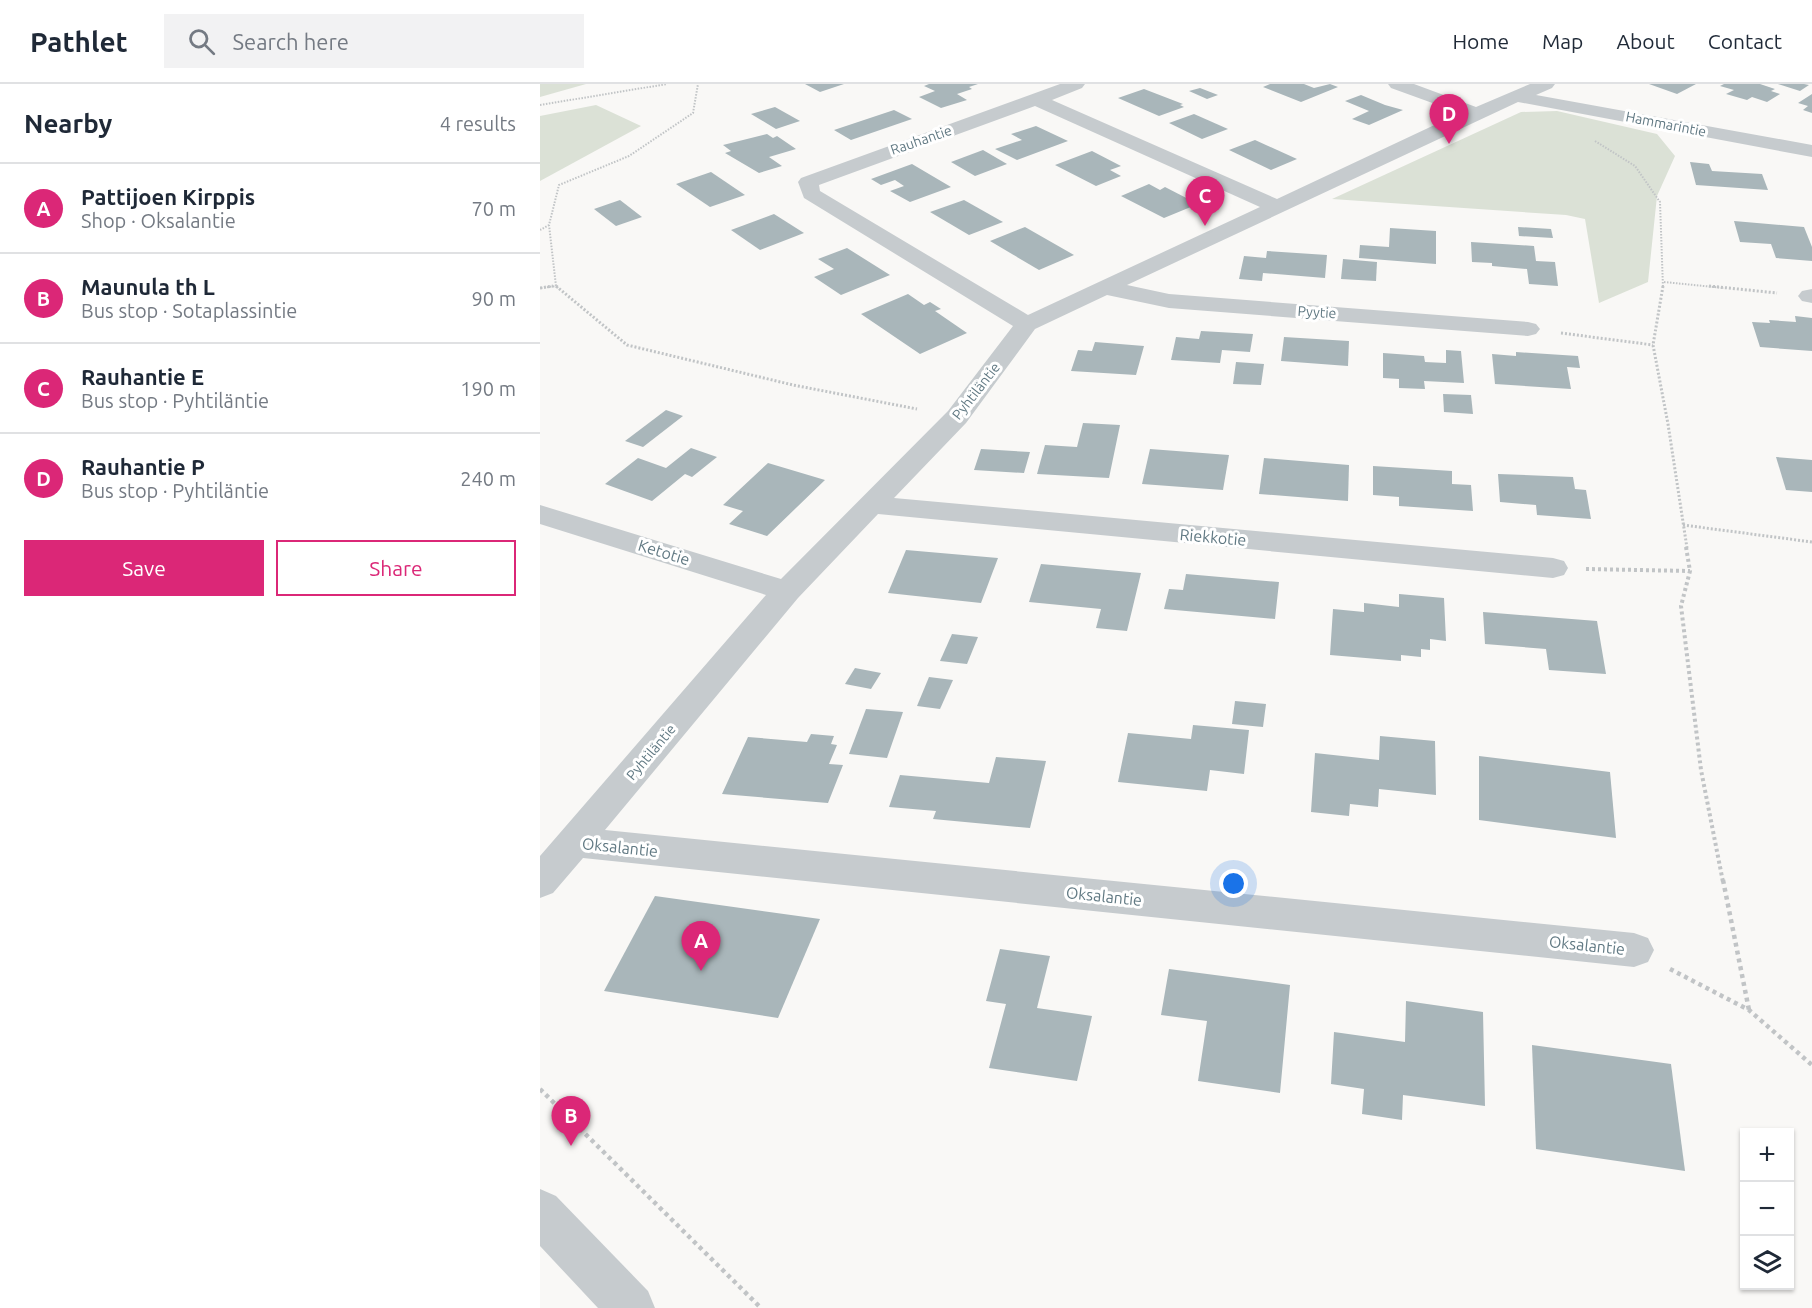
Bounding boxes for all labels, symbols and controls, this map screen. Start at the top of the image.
search box [164,14,584,68]
icon: search [185,25,218,58]
text: Pathlet [30,26,128,57]
text: Search here [233,29,349,54]
text: Home [1452,29,1509,53]
text: Map [1542,29,1583,53]
text: About [1616,29,1675,53]
text: Contact [1708,29,1782,53]
pin: D [1430,94,1468,144]
street label: Hammarintie [1624,108,1708,140]
text: Nearby [24,109,112,138]
text: 4 results [440,112,516,135]
street label: Rauhantie [888,122,954,158]
pin: C [1186,176,1224,226]
text: Pattijoen Kirppis [81,184,255,209]
text: A [36,197,51,220]
text: 70 m [472,197,516,220]
text: Shop · Oksalantie [81,209,236,232]
text: Maunula th L [81,274,215,299]
text: B [37,287,50,310]
text: 90 m [472,287,516,310]
text: Bus stop · Sotaplassintie [81,299,297,322]
street label: Pyytie [1297,303,1337,321]
street label: Pyhtiläntie [949,359,1003,423]
text: Rauhantie E [81,364,204,389]
text: C [37,377,50,400]
text: 190 m [460,377,516,400]
text: Bus stop · Pyhtiläntie [81,389,269,412]
text: Rauhantie P [81,454,205,479]
text: D [36,467,51,490]
text: 240 m [460,467,516,490]
text: Bus stop · Pyhtiläntie [81,479,269,502]
street label: Riekkotie [1179,525,1247,549]
street label: Ketotie [636,536,692,568]
button: Save [24,540,264,596]
button: Share [276,540,516,596]
street label: Pyhtiläntie [623,721,679,783]
street label: Oksalantie [581,834,659,860]
your location [1219,869,1248,898]
street label: Oksalantie [1065,883,1143,909]
pin: A [682,922,720,971]
street label: Oksalantie [1548,932,1626,958]
pin: B [552,1096,591,1146]
map controls [1740,1128,1794,1290]
button: + [1740,1128,1794,1182]
button: − [1740,1182,1794,1236]
button: layers [1740,1236,1794,1290]

